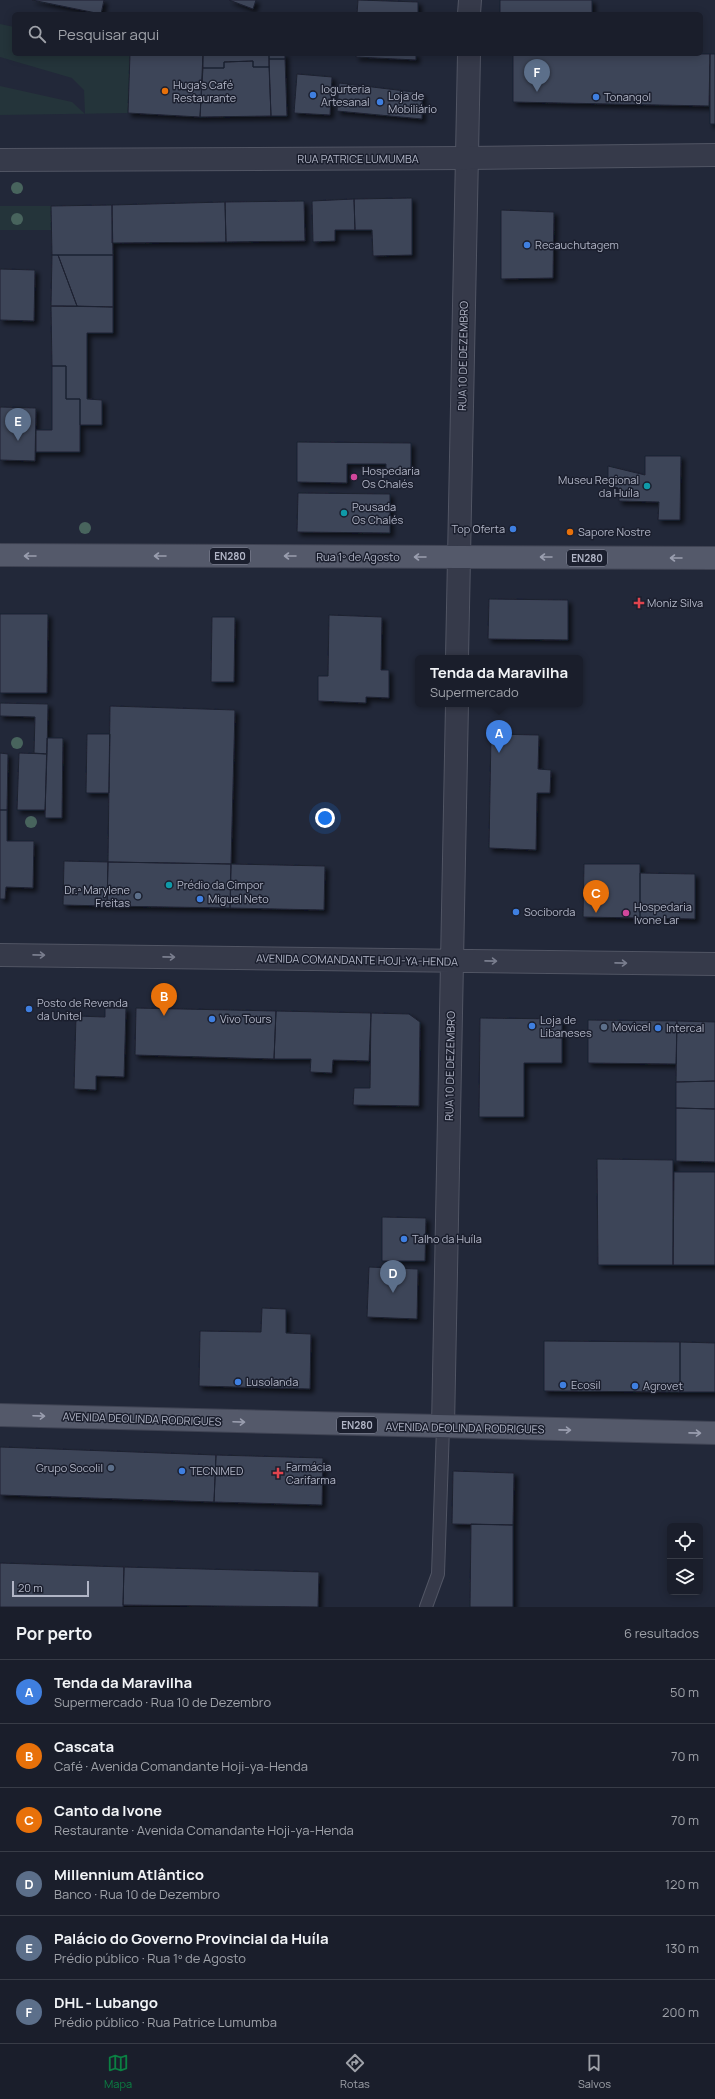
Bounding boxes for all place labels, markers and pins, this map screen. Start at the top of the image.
pin: F [524,59,550,92]
place label: Huga's Café Restaurante [173,77,237,105]
place label: Iogurteria Artesanal [321,81,370,109]
marker: Huga's Café Restaurante [160,86,170,96]
place label: Loja de Mobiliário [388,88,438,116]
place label: Tonangol [604,89,651,104]
marker: Iogurteria Artesanal [308,90,318,100]
marker: Tonangol [591,92,601,102]
marker: Loja de Mobiliário [375,97,385,107]
place label: Recauchutagem [535,237,619,252]
marker: Recauchutagem [522,240,532,250]
pin: E [5,408,31,441]
place label: Hospedaria Os Chalés [362,463,420,491]
marker: Hospedaria Os Chalés [349,472,359,482]
place label: Museu Regional da Huíla [558,472,639,500]
marker: Museu Regional da Huíla [642,481,652,491]
place label: Pousada Os Chalés [352,499,403,527]
marker: Pousada Os Chalés [339,508,349,518]
place label: Top Oferta [452,521,505,536]
marker: Top Oferta [508,524,518,534]
place label: Sapore Nostre [578,524,651,539]
marker: Sapore Nostre [565,527,575,537]
place label: Moniz Silva [647,595,703,610]
marker: Moniz Silva [634,598,644,608]
pin: A [486,720,512,753]
place label: Prédio da Cimpor [177,877,263,892]
marker: Prédio da Cimpor [164,880,174,890]
pin: C [583,880,609,913]
place label: Dr.ª Marylene Freitas [64,882,131,910]
marker: Dr.ª Marylene Freitas [133,891,143,901]
place label: Miguel Neto [208,891,269,906]
marker: Miguel Neto [195,894,205,904]
place label: Hospedaria Ivone Lar [634,899,692,927]
place label: Sociborda [524,904,575,919]
marker: Sociborda [511,907,521,917]
marker: Hospedaria Ivone Lar [621,908,631,918]
pin: B [151,983,177,1016]
place label: Posto de Revenda da Unitel [37,995,128,1023]
marker: Posto de Revenda da Unitel [24,1004,34,1014]
place label: Vivo Tours [220,1011,272,1026]
place label: Loja de Libaneses [540,1012,592,1040]
marker: Vivo Tours [207,1014,217,1024]
place label: Movicel [612,1019,651,1034]
place label: Intercal [666,1020,704,1035]
marker: Loja de Libaneses [527,1021,537,1031]
marker: Movicel [599,1022,609,1032]
marker: Intercal [653,1023,663,1033]
place label: Talho da Huíla [412,1231,482,1246]
marker: Talho da Huíla [399,1234,409,1244]
pin: D [380,1260,406,1293]
place label: Lusolanda [246,1374,298,1389]
marker: Lusolanda [233,1377,243,1387]
place label: Ecosil [571,1377,601,1392]
place label: Agrovet [643,1378,683,1393]
marker: Ecosil [558,1380,568,1390]
marker: Agrovet [630,1381,640,1391]
place label: Farmácia Carifarma [286,1459,336,1487]
place label: Grupo Socolil [36,1460,103,1475]
marker: Grupo Socolil [106,1463,116,1473]
place label: TECNIMED [190,1463,243,1478]
marker: TECNIMED [177,1466,187,1476]
marker: Farmácia Carifarma [273,1468,283,1478]

